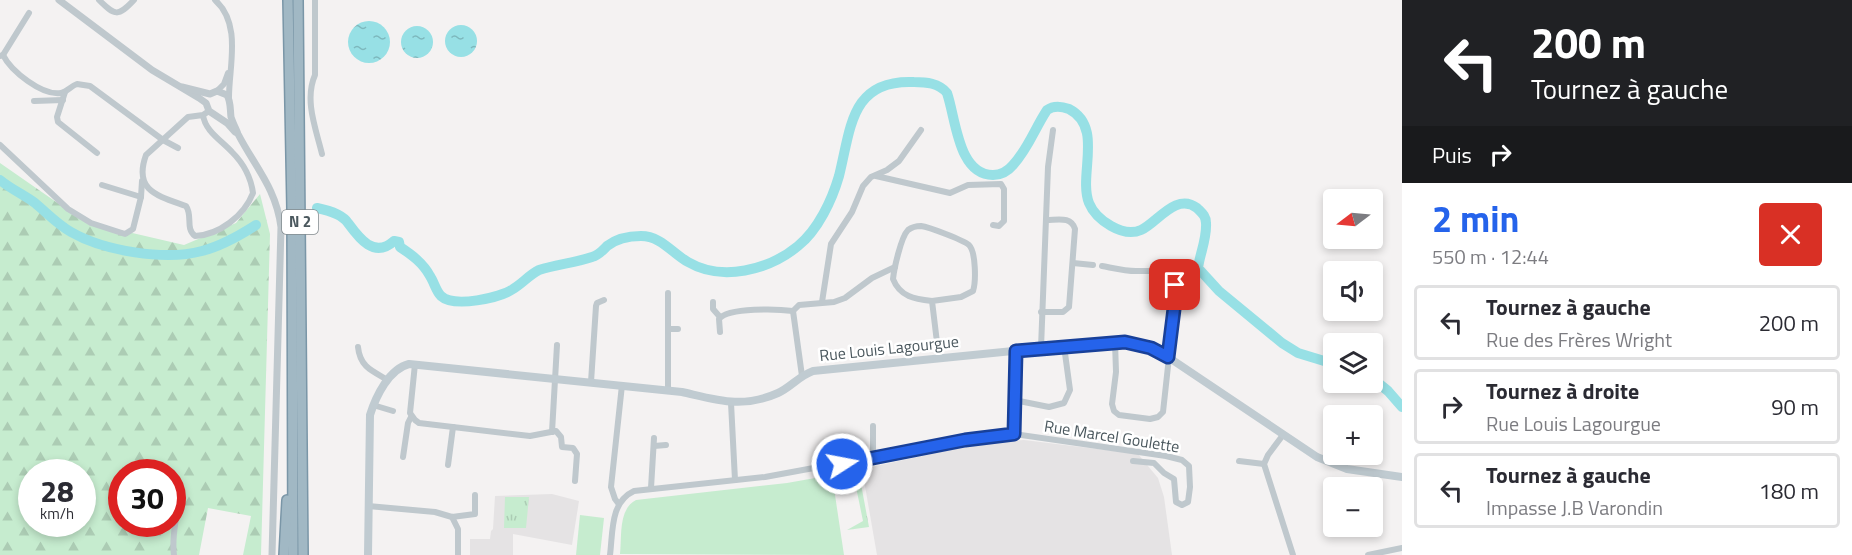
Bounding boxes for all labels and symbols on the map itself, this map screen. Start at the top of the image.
north arrow [1323,189,1383,249]
road number: N 2 [282,210,318,234]
pin [1149,259,1200,310]
street label: Rue Louis Lagourgue [818,329,960,367]
street label: Rue Marcel Goulette [1043,413,1181,459]
position arrow [810,432,874,496]
speed limit sign: 30 [108,459,186,537]

